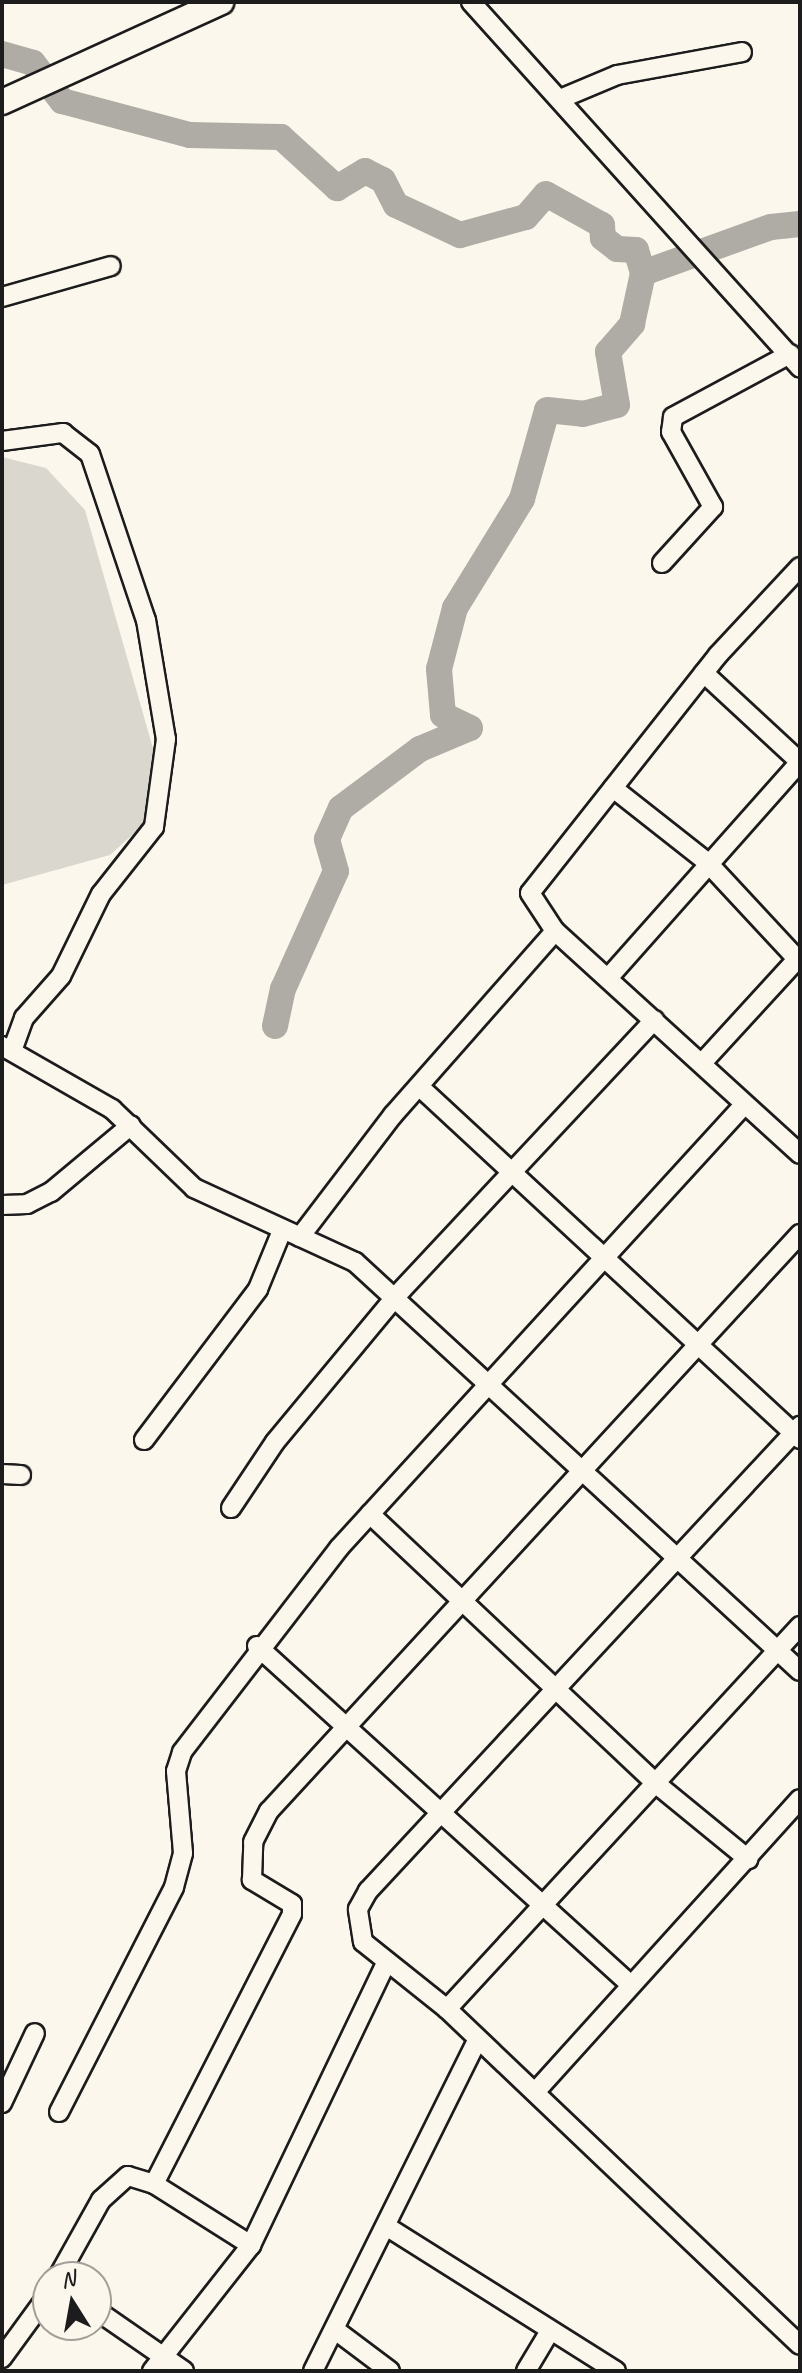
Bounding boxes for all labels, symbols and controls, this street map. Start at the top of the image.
north arrow [32,2261,112,2341]
text: N [58,2264,77,2294]

